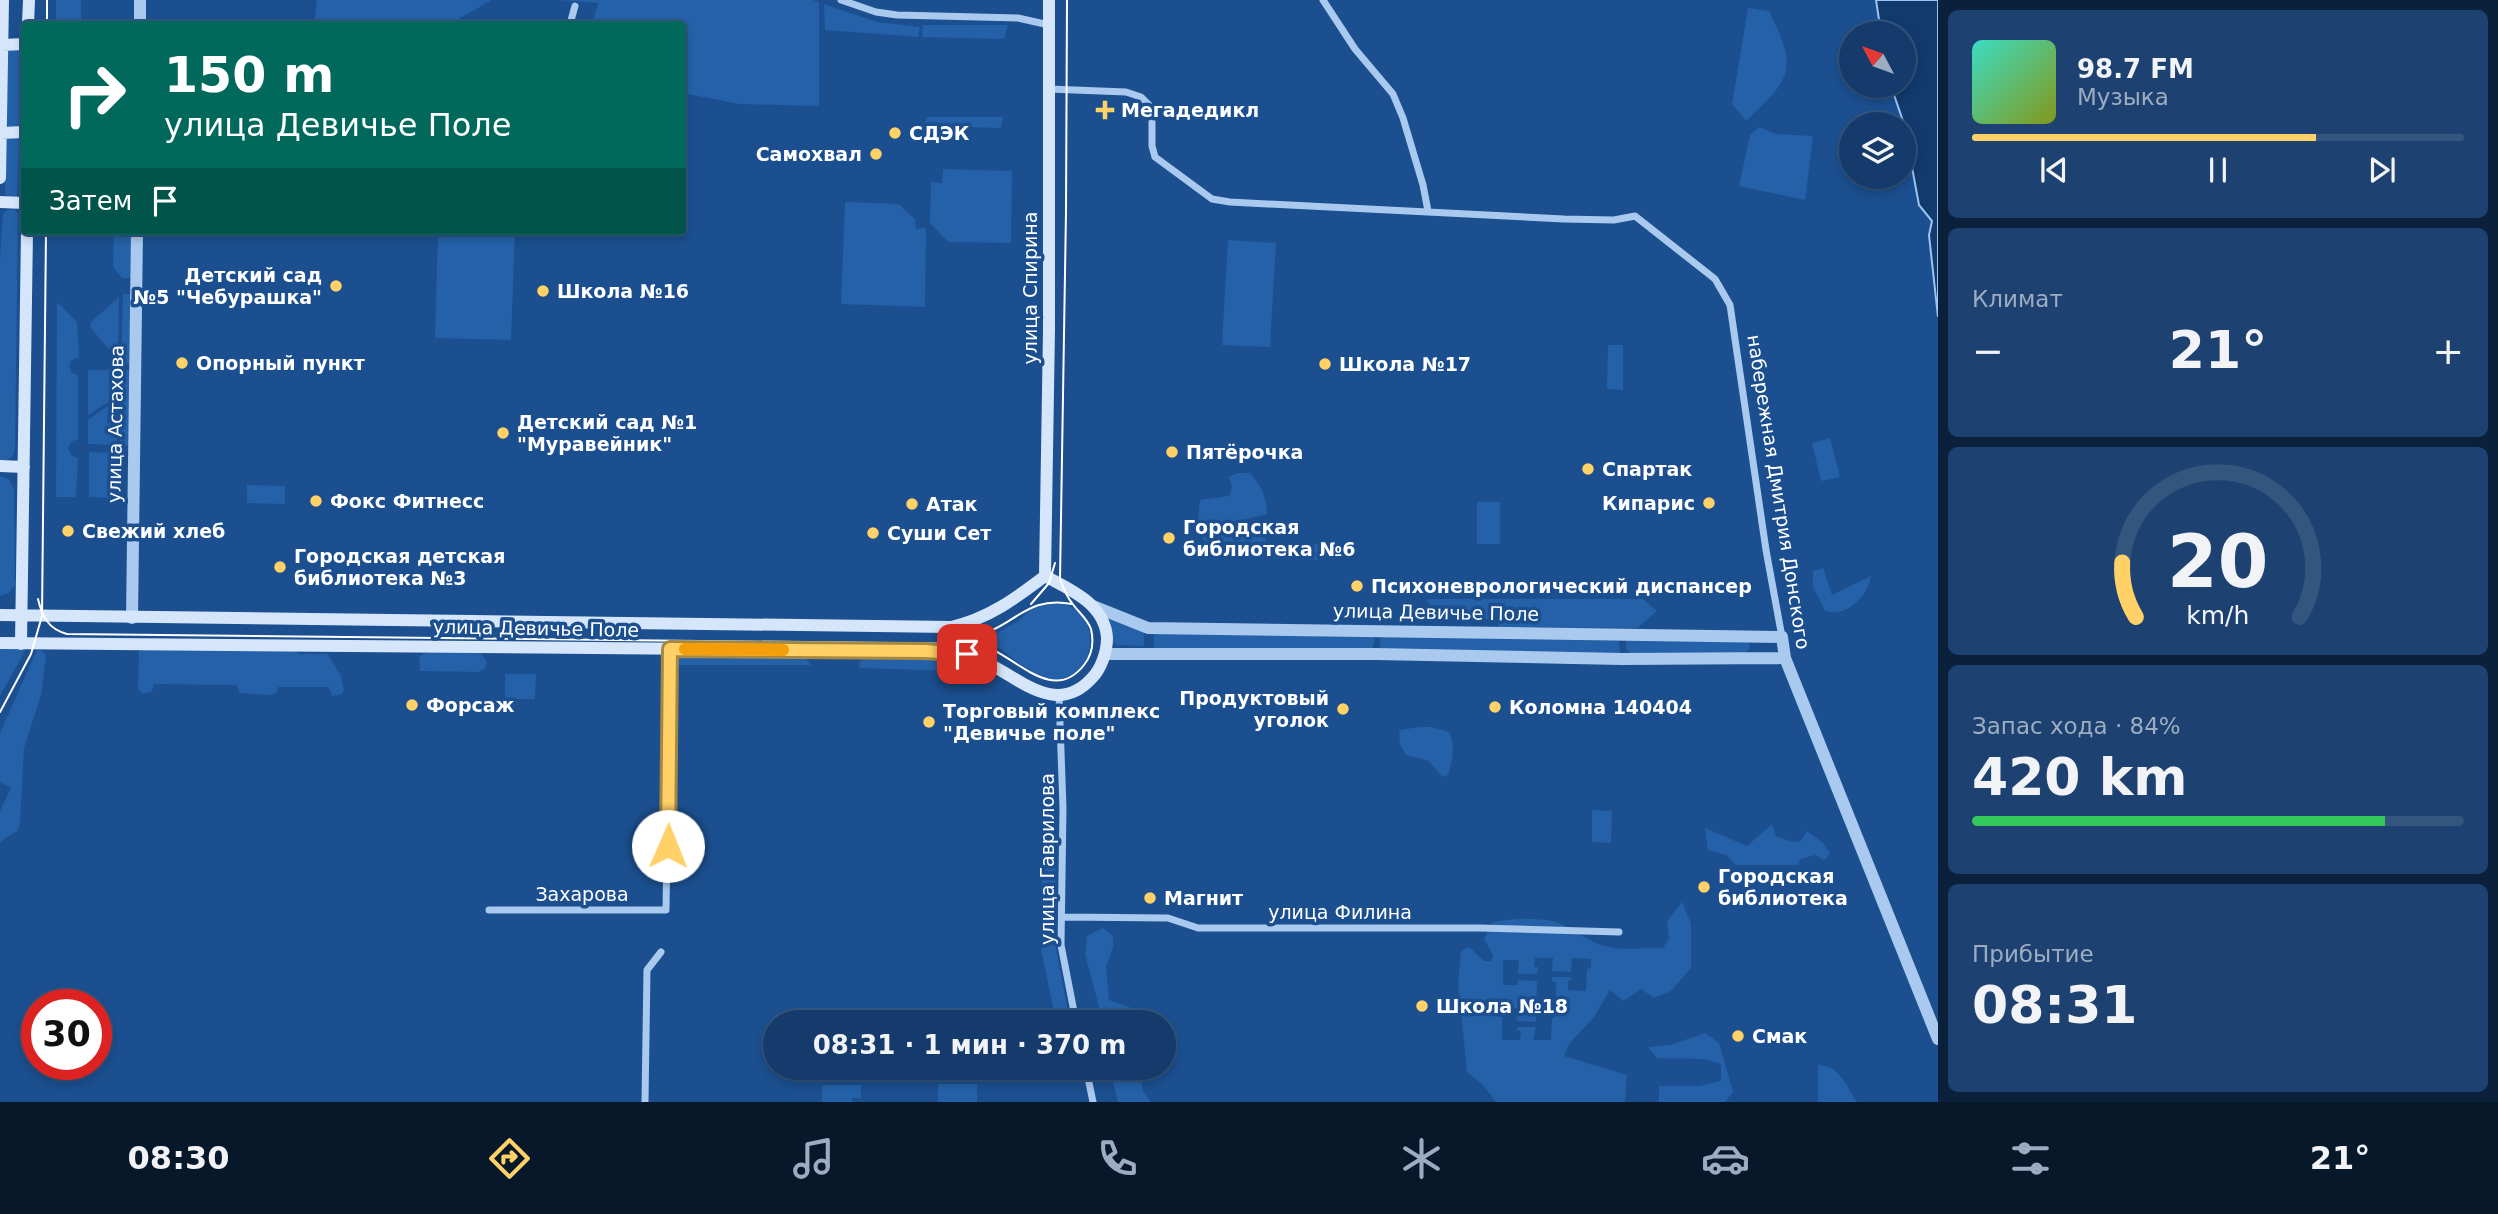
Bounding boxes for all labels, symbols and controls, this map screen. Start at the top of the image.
north arrow [1839,21,1916,98]
map controls [1839,21,1916,189]
text: 150 m [164,47,334,104]
icon: right [49,49,140,140]
text: 98.7 FM [2077,54,2194,84]
text: Музыка [2077,84,2169,110]
place label: Мегадедикл [1121,99,1259,121]
marker: Мегадедикл [1095,100,1115,120]
text: улица Девичье Поле [164,106,512,144]
button: layers [1839,112,1916,189]
place label: СДЭК [909,122,970,144]
marker: СДЭК [887,125,903,141]
place label: Самохвал [756,143,862,165]
marker: Самохвал [868,146,884,162]
icon: previous [2035,151,2073,189]
icon: pause [2199,151,2237,189]
icon: next [2363,151,2401,189]
icon: arrive [146,182,184,220]
text: Затем [49,186,132,216]
street label: улица Спирина [1019,212,1041,364]
place label: Детский сад №5 "Чебурашка" [133,264,322,308]
marker: Детский сад №5 "Чебурашка" [328,278,344,294]
place label: Школа №16 [557,280,689,302]
marker: Школа №16 [535,283,551,299]
text: Климат [1972,286,2063,312]
text: 21° [2169,320,2267,380]
text: − [1972,329,2004,373]
text: + [2432,329,2464,373]
street label: набережная Дмитрия Донского [1743,333,1815,651]
street label: улица Астахова [103,345,127,503]
place label: Опорный пункт [196,352,365,374]
place label: Школа №17 [1339,353,1471,375]
marker: Опорный пункт [174,355,190,371]
marker: Школа №17 [1317,356,1333,372]
place label: Детский сад №1 "Муравейник" [517,411,697,455]
marker: Детский сад №1 "Муравейник" [495,425,511,441]
place label: Пятёрочка [1186,441,1303,463]
marker: Пятёрочка [1164,444,1180,460]
place label: Спартак [1602,458,1692,480]
marker: Спартак [1580,461,1596,477]
place label: Фокс Фитнесс [330,490,484,512]
place label: Кипарис [1602,492,1695,514]
marker: Фокс Фитнесс [308,493,324,509]
place label: Атак [926,493,978,515]
marker: Кипарис [1701,495,1717,511]
marker: Атак [904,496,920,512]
place label: Городская библиотека №6 [1183,516,1355,560]
text: 20 [2167,519,2269,604]
place label: Свежий хлеб [82,520,225,542]
place label: Суши Сет [887,522,991,544]
marker: Свежий хлеб [60,523,76,539]
marker: Суши Сет [865,525,881,541]
marker: Городская библиотека №6 [1161,530,1177,546]
place label: Городская детская библиотека №3 [294,545,505,589]
marker: Городская детская библиотека №3 [272,559,288,575]
place label: Психоневрологический диспансер [1371,575,1752,597]
marker: Психоневрологический диспансер [1349,578,1365,594]
street label: улица Девичье Поле [1333,599,1539,625]
text: km/h [2186,601,2250,630]
street label: улица Девичье Поле [433,615,639,641]
pin [937,624,997,684]
icon: arrive [948,635,986,673]
place label: Продуктовый уголок [1179,687,1329,731]
place label: Форсаж [426,694,515,716]
place label: Коломна 140404 [1509,696,1692,718]
marker: Форсаж [404,697,420,713]
marker: Коломна 140404 [1487,699,1503,715]
place label: Торговый комплекс "Девичье поле" [943,700,1160,744]
marker: Продуктовый уголок [1335,701,1351,717]
text: Запас хода · 84% [1972,713,2181,739]
marker: Торговый комплекс "Девичье поле" [921,714,937,730]
text: 420 km [1972,747,2187,807]
street label: улица Гаврилова [1036,773,1058,945]
position arrow [631,809,705,883]
place label: Городская библиотека [1718,865,1848,909]
marker: Городская библиотека [1696,879,1712,895]
street label: Захарова [535,883,629,905]
place label: Магнит [1164,887,1243,909]
marker: Магнит [1142,890,1158,906]
street label: улица Филина [1268,901,1412,923]
text: Прибытие [1972,941,2094,967]
text: 08:31 [1972,975,2138,1035]
speed limit sign: 30 [21,989,112,1080]
place label: Школа №18 [1436,995,1568,1017]
marker: Школа №18 [1414,998,1430,1014]
place label: Смак [1752,1025,1807,1047]
marker: Смак [1730,1028,1746,1044]
text: 08:31 · 1 мин · 370 m [813,1030,1126,1060]
icon: directions [485,1134,534,1183]
icon: music [789,1134,838,1183]
icon: phone [1093,1134,1142,1183]
icon: climate [1397,1134,1446,1183]
icon: car [1701,1134,1750,1183]
icon: filters [2006,1134,2055,1183]
text: 08:30 [128,1139,229,1177]
text: 21° [2310,1139,2370,1177]

